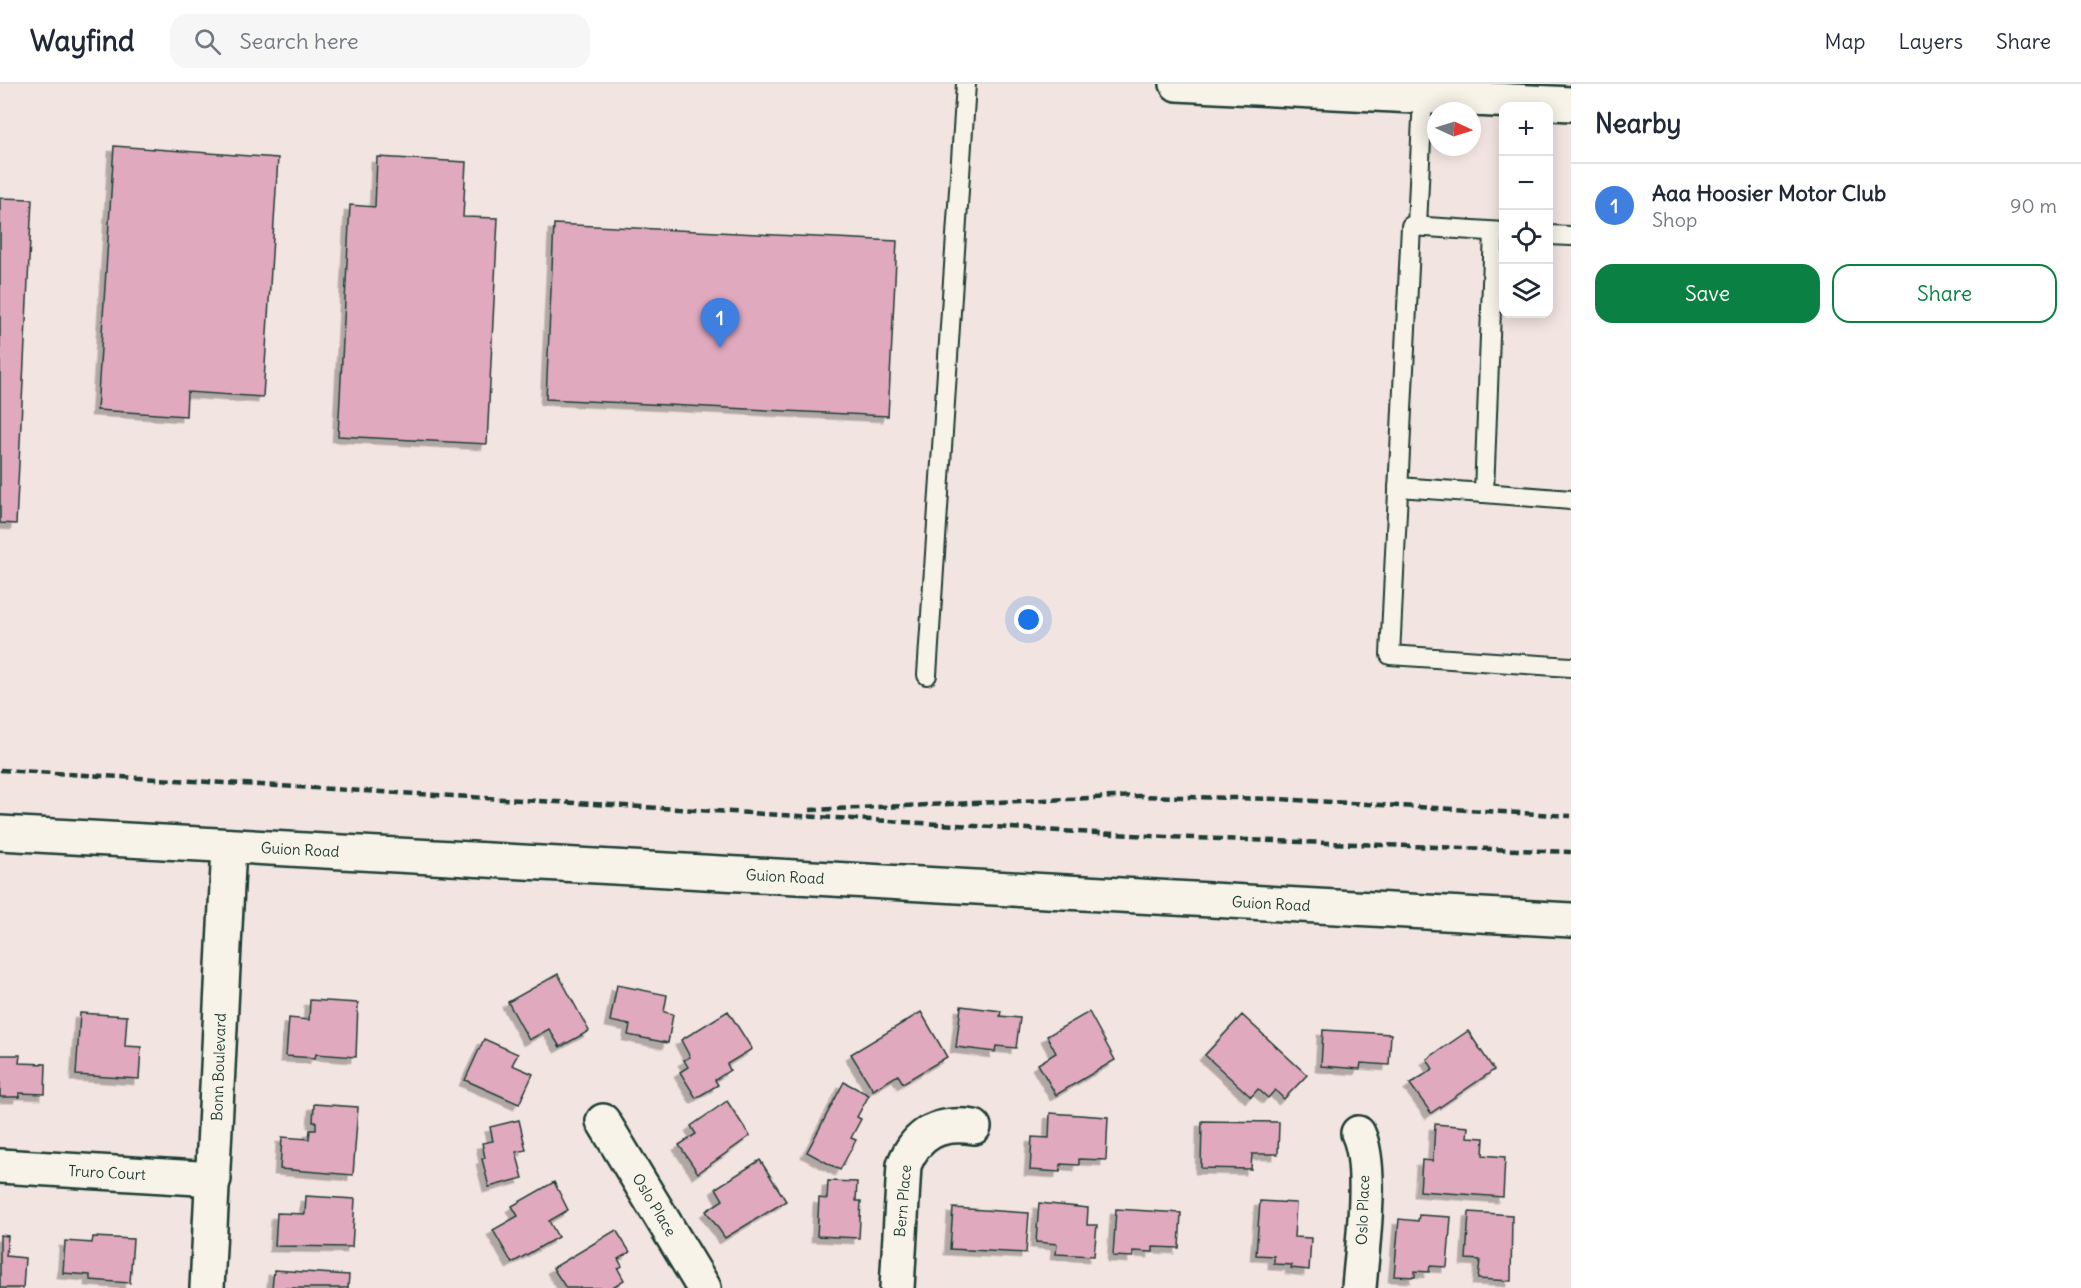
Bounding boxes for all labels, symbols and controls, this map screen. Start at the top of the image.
search box [170,14,590,68]
text: Wayfind [30,23,134,59]
icon: search [191,25,224,58]
text: Search here [239,27,359,55]
text: Map [1825,28,1865,55]
text: Layers [1898,28,1963,55]
text: Share [1996,28,2051,55]
north arrow [1427,102,1481,156]
map controls [1499,102,1553,318]
button: + [1499,102,1553,156]
text: Nearby [1595,107,1681,140]
button: − [1499,156,1553,210]
text: Aaa Hoosier Motor Club [1652,179,1886,207]
text: 1 [1611,193,1618,218]
text: 90 m [2010,193,2057,218]
text: Shop [1652,207,1697,232]
button: locate [1499,210,1553,264]
button: layers [1499,264,1553,318]
button: Save [1595,264,1820,323]
button: Share [1832,264,2057,323]
pin: 1 [700,298,740,348]
your location [1014,605,1043,634]
street label: Guion Road [260,838,340,861]
street label: Guion Road [745,865,825,888]
street label: Guion Road [1231,892,1311,915]
street label: Bonn Boulevard [207,1012,230,1121]
street label: Truro Court [68,1161,146,1184]
street label: Bern Place [890,1164,915,1238]
street label: Oslo Place [628,1170,681,1240]
street label: Oslo Place [1352,1175,1373,1245]

